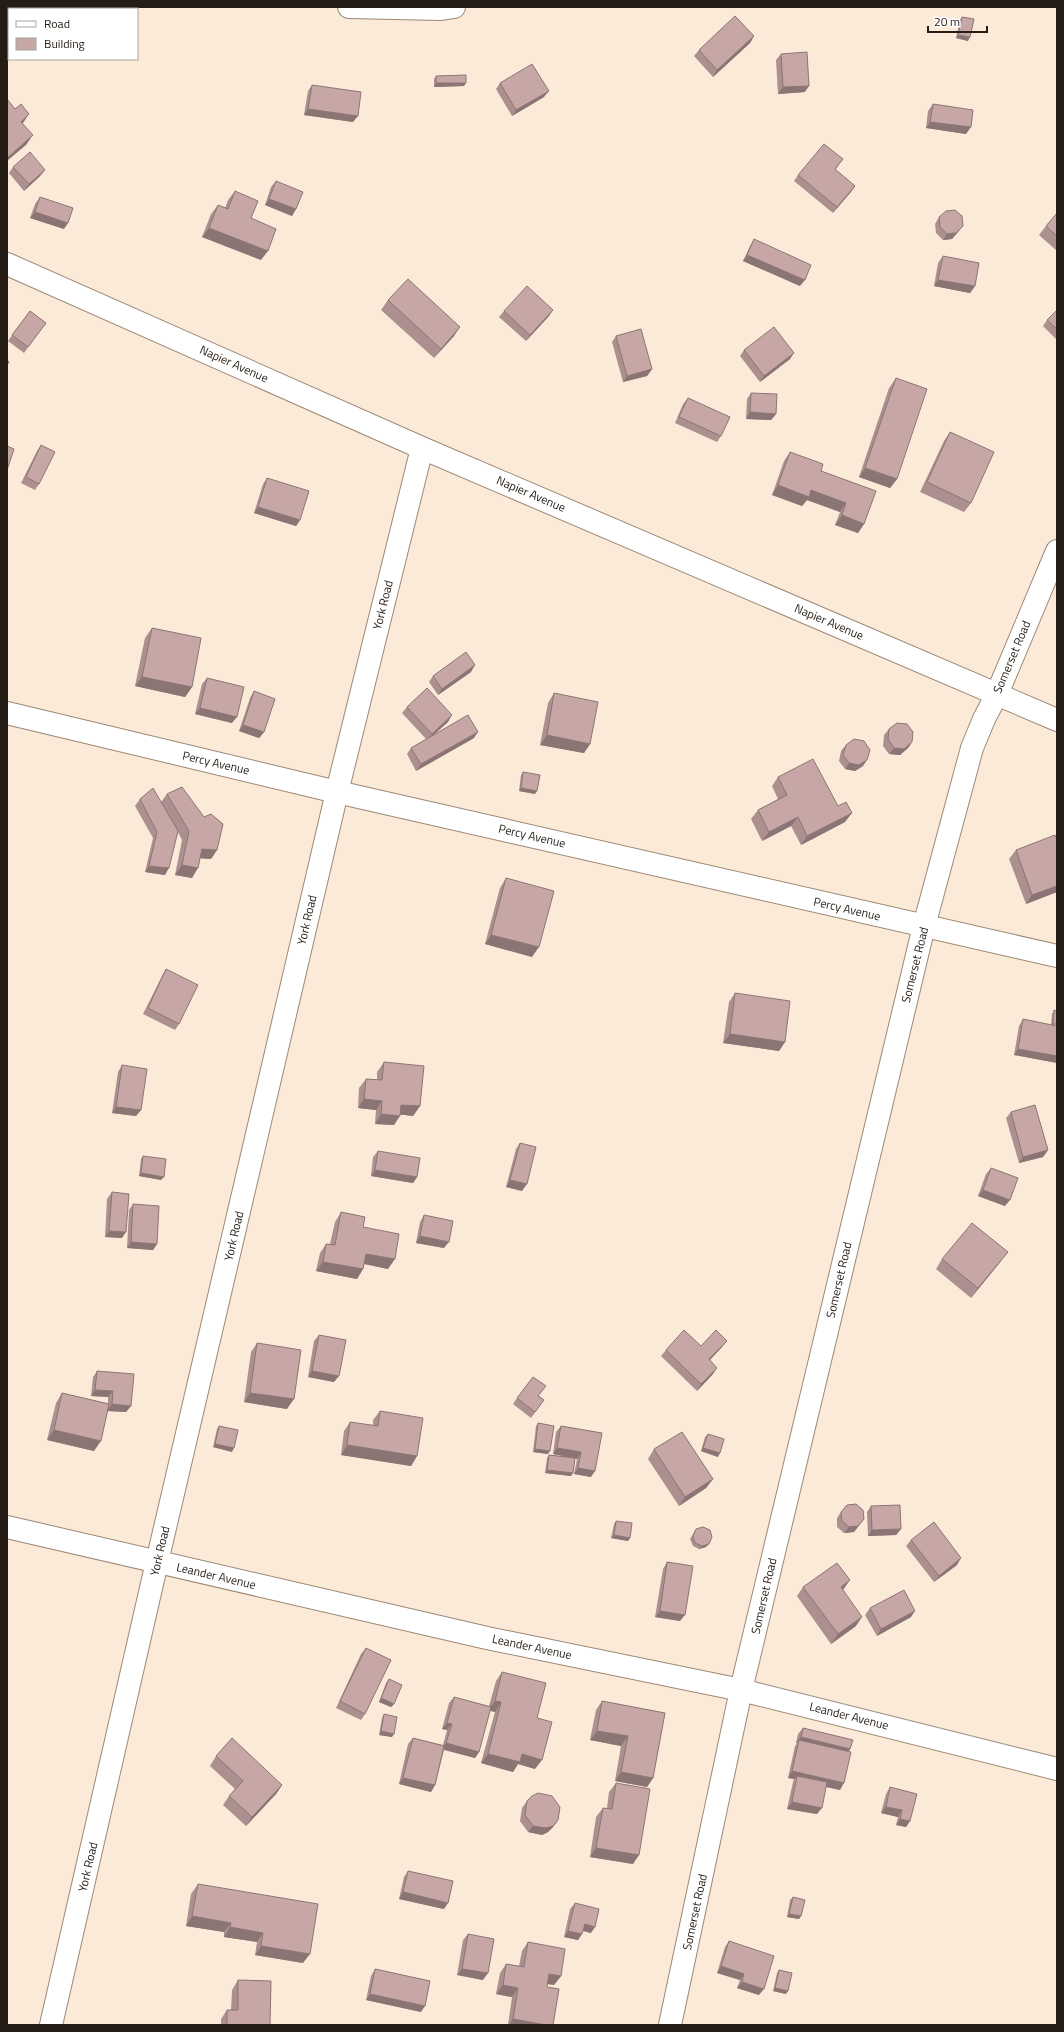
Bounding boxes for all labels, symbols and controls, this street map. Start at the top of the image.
legend [8,8,138,60]
scale bar [928,8,987,34]
text: 20 m [934,12,960,31]
text: Road [44,14,70,33]
text: Building [44,34,85,53]
street label: Napier Avenue [197,340,272,387]
street label: Napier Avenue [494,470,569,517]
street label: York Road [367,578,398,632]
street label: Napier Avenue [792,598,867,645]
street label: Somerset Road [988,617,1035,696]
street label: Percy Avenue [181,746,252,779]
street label: Percy Avenue [497,819,568,852]
street label: Percy Avenue [812,892,883,925]
street label: York Road [292,893,321,947]
street label: Somerset Road [896,925,933,1005]
street label: York Road [219,1209,248,1263]
street label: Somerset Road [821,1240,856,1320]
street label: York Road [145,1524,174,1578]
street label: Somerset Road [746,1556,781,1636]
street label: Leander Avenue [175,1557,258,1594]
street label: Leander Avenue [491,1629,574,1664]
street label: Leander Avenue [808,1697,891,1735]
street label: York Road [73,1840,102,1894]
street label: Somerset Road [677,1872,712,1952]

